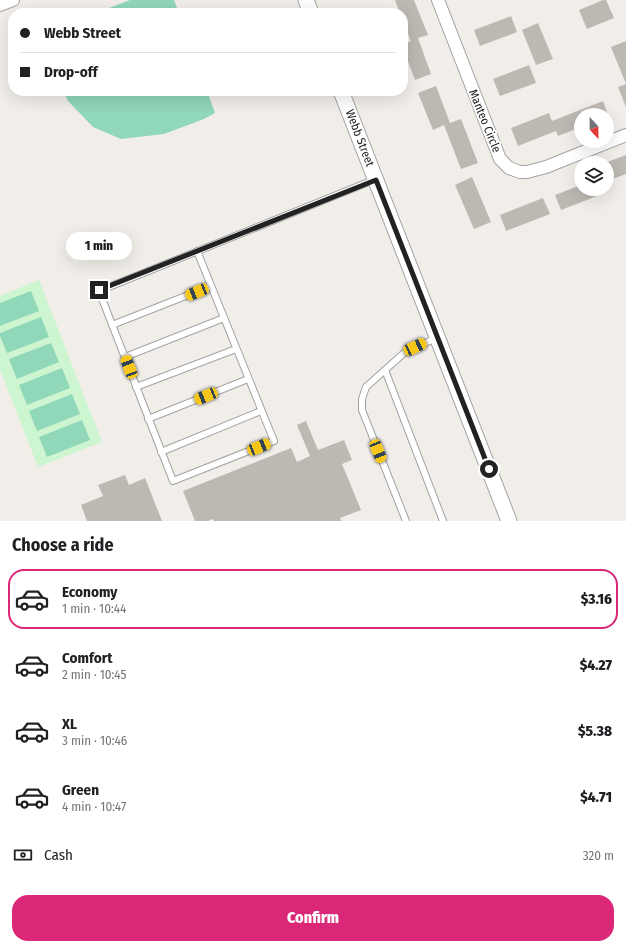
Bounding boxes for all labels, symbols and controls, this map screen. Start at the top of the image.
text: Webb Street [44,24,121,42]
text: Drop-off [44,63,98,81]
street label: Manteo Circle [466,87,504,155]
street label: Webb Street [343,108,377,169]
north arrow [574,108,614,148]
map controls [574,108,614,196]
button: layers [574,156,614,196]
callout: 1 min [66,232,132,260]
text: 1 min [85,238,113,253]
route end [90,281,108,299]
car [184,282,210,302]
car [402,336,428,358]
car [119,354,139,380]
car [193,386,219,406]
car [246,437,272,457]
car [368,438,388,464]
route start [480,460,498,478]
text: Choose a ride [12,534,114,556]
icon: car [14,581,50,617]
text: Economy [62,583,117,601]
text: $3.16 [581,590,612,608]
text: 1 min · 10:44 [62,601,126,616]
icon: car [14,647,50,683]
text: Comfort [62,649,113,667]
text: $4.27 [580,656,612,674]
text: 2 min · 10:45 [62,667,126,682]
icon: car [14,713,50,749]
text: XL [62,715,77,733]
text: $5.38 [578,722,612,740]
text: 3 min · 10:46 [62,733,127,748]
icon: car [14,779,50,815]
text: Green [62,781,99,799]
text: $4.71 [580,788,612,806]
text: 4 min · 10:47 [62,799,126,814]
icon: cash [12,844,34,866]
text: Cash [44,846,73,864]
text: 320 m [583,848,614,863]
button: Confirm [12,895,614,941]

